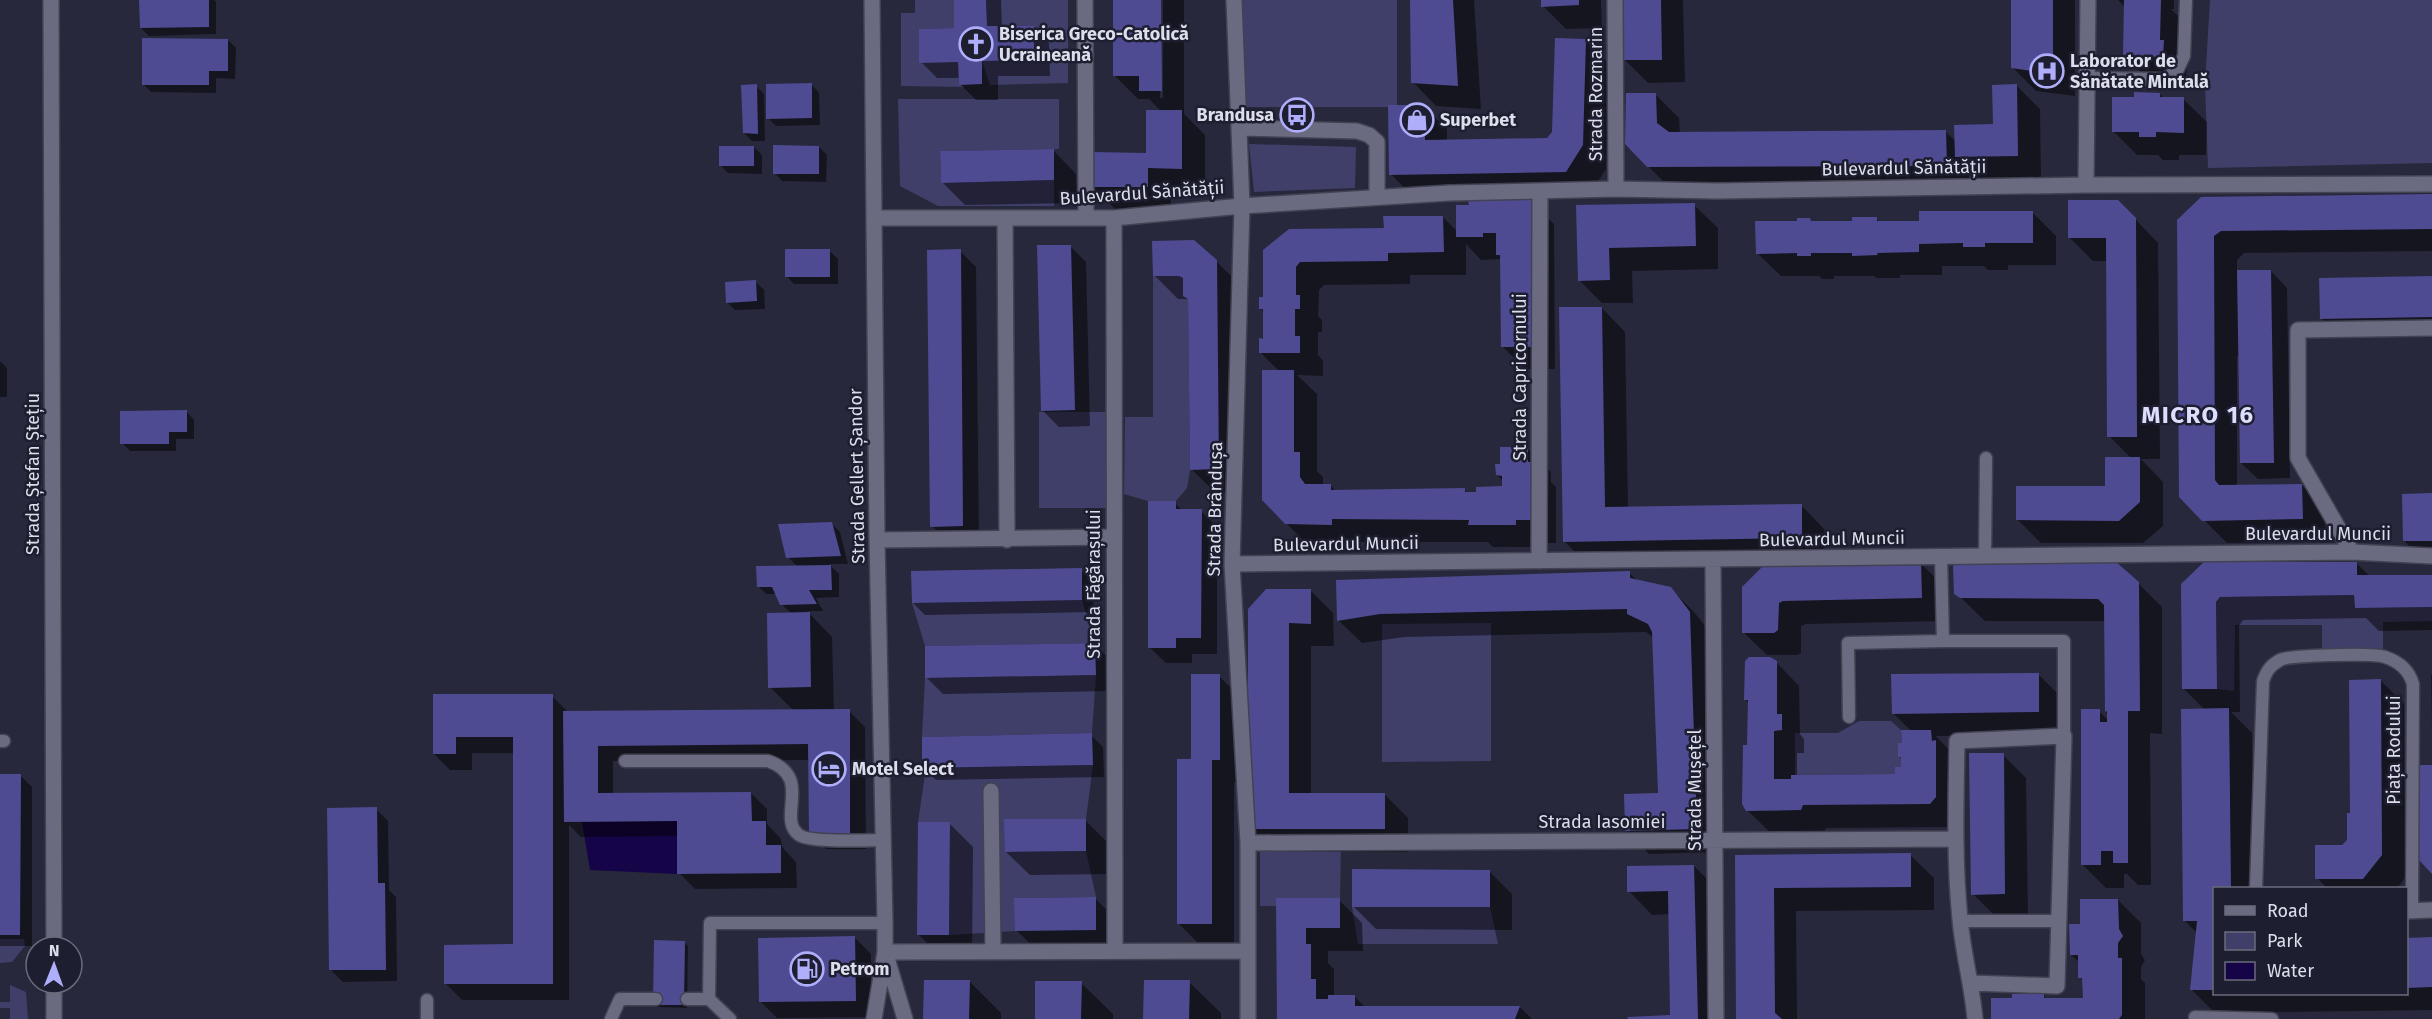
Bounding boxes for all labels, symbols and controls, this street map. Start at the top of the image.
place label: Biserica Greco-Catolică Ucraineană [999,23,1189,66]
church icon: Biserica Greco-Catolică Ucraineană [958,26,994,62]
street label: Strada Rozmarin [1585,27,1607,161]
place label: Laborator de Sănătate Mintală [2070,50,2209,93]
hospital icon: Laborator de Sănătate Mintală [2029,53,2065,89]
bus stop icon: Brandusa [1279,97,1315,133]
shop icon: Superbet [1399,102,1435,138]
place label: Brandusa [1197,104,1274,126]
place label: Superbet [1440,109,1517,131]
street label: Bulevardul Sănătății [1821,156,1987,181]
street label: Bulevardul Sănătății [1059,176,1225,211]
street label: Strada Capricornului [1509,293,1531,461]
street label: Strada Gellert Șandor [844,388,871,564]
street label: Strada Ștefan Ștețiu [22,393,45,555]
district label: MICRO 16 [2141,401,2255,429]
street label: Strada Brândușa [1203,442,1228,577]
street label: Strada Făgărașului [1083,509,1106,659]
street label: Bulevardul Muncii [2245,523,2391,545]
street label: Bulevardul Muncii [1759,527,1905,551]
street label: Bulevardul Muncii [1273,532,1419,556]
street label: Piața Rodului [2383,695,2406,805]
street label: Strada Mușețel [1684,729,1707,851]
hotel icon: Motel Select [811,751,847,787]
place label: Motel Select [852,758,955,780]
street label: Strada Iasomiei [1539,811,1665,833]
legend [2213,887,2408,995]
text: Road [2267,900,2309,922]
text: Park [2267,930,2303,952]
north arrow [24,935,84,995]
text: N [49,941,60,960]
fuel station icon: Petrom [789,951,825,987]
place label: Petrom [830,958,890,980]
text: Water [2267,960,2314,982]

